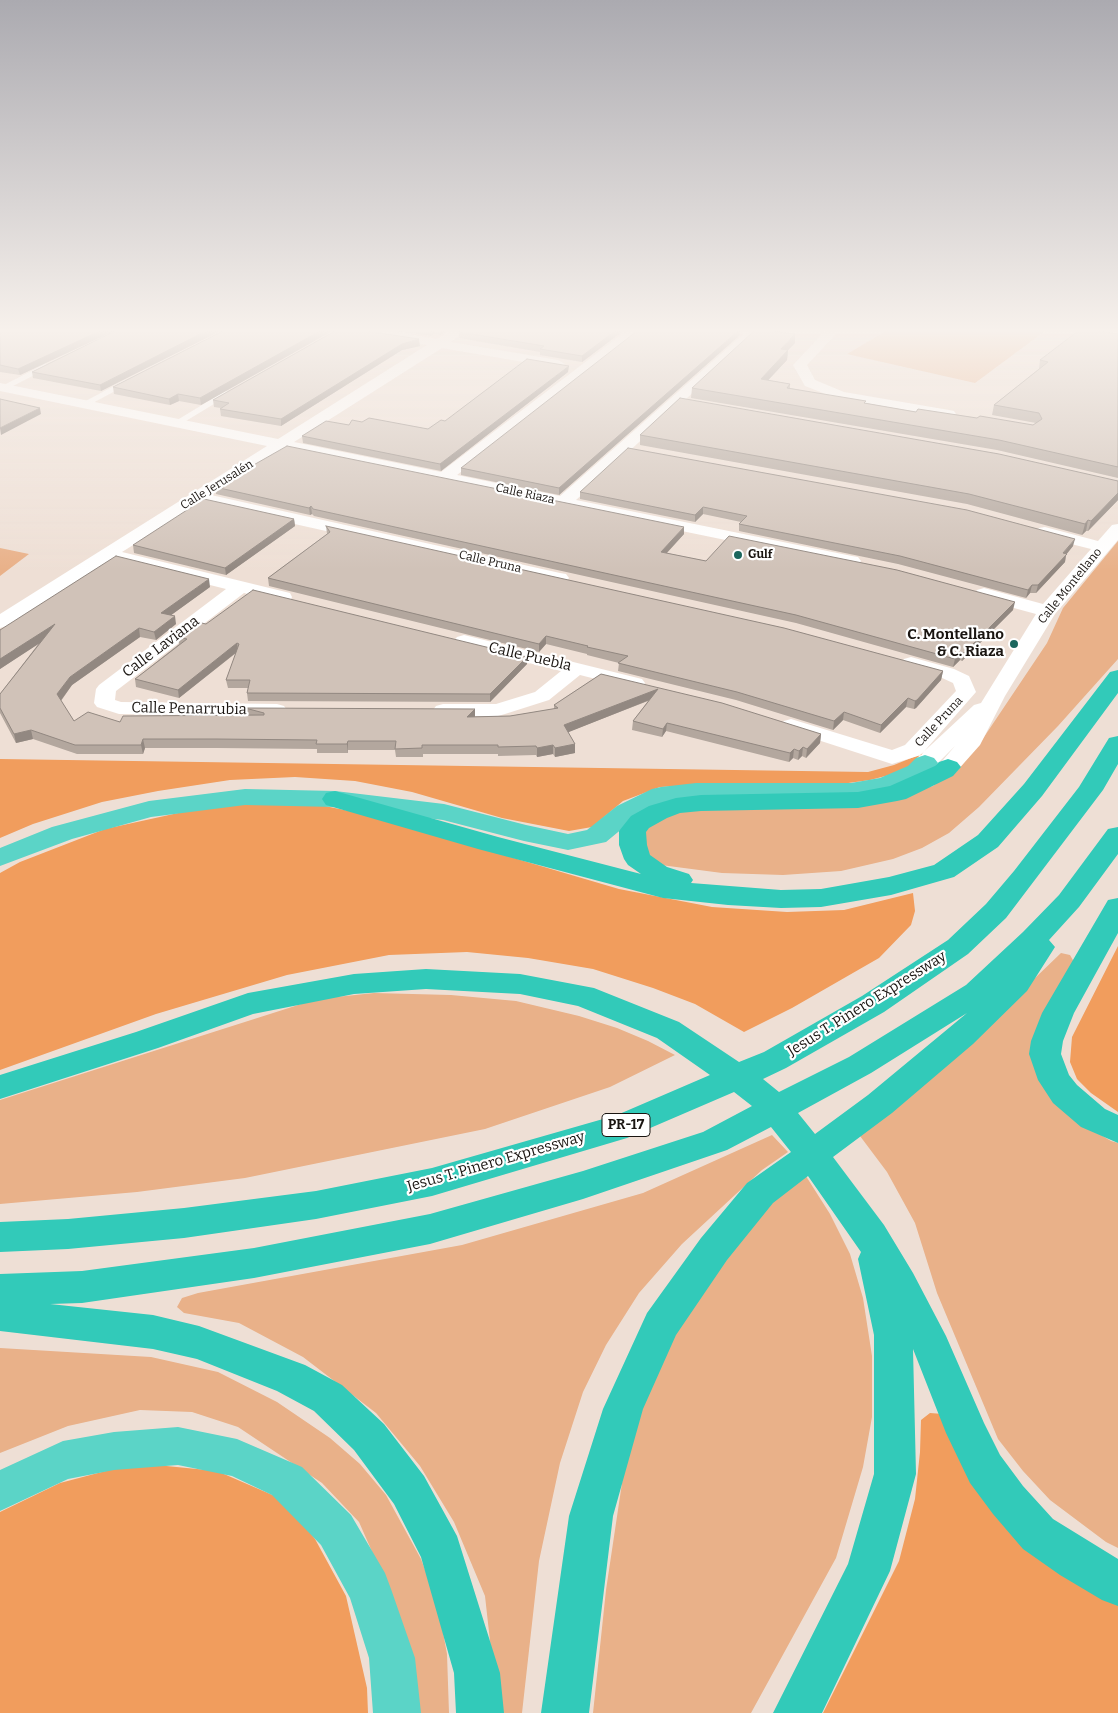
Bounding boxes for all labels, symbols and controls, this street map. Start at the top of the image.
street label: Calle Jerusalén [178,457,256,513]
street label: Calle Riaza [494,481,556,507]
street label: Calle Montellano [1035,545,1105,627]
street label: Calle Pruna [457,548,523,576]
place label: Gulf [748,548,772,562]
marker: Gulf [732,549,744,561]
street label: Calle Laviana [119,612,203,682]
place label: C. Montellano & C. Riaza [907,626,1004,661]
marker: C. Montellano & C. Riaza [1008,638,1020,650]
street label: Calle Puebla [487,639,573,675]
street label: Calle Pruna [912,694,966,750]
street label: Calle Penarrubia [131,699,247,719]
street label: Jesus T. Pinero Expressway [784,948,950,1060]
road number: PR-17 [602,1114,650,1136]
street label: Jesus T. Pinero Expressway [405,1128,587,1196]

